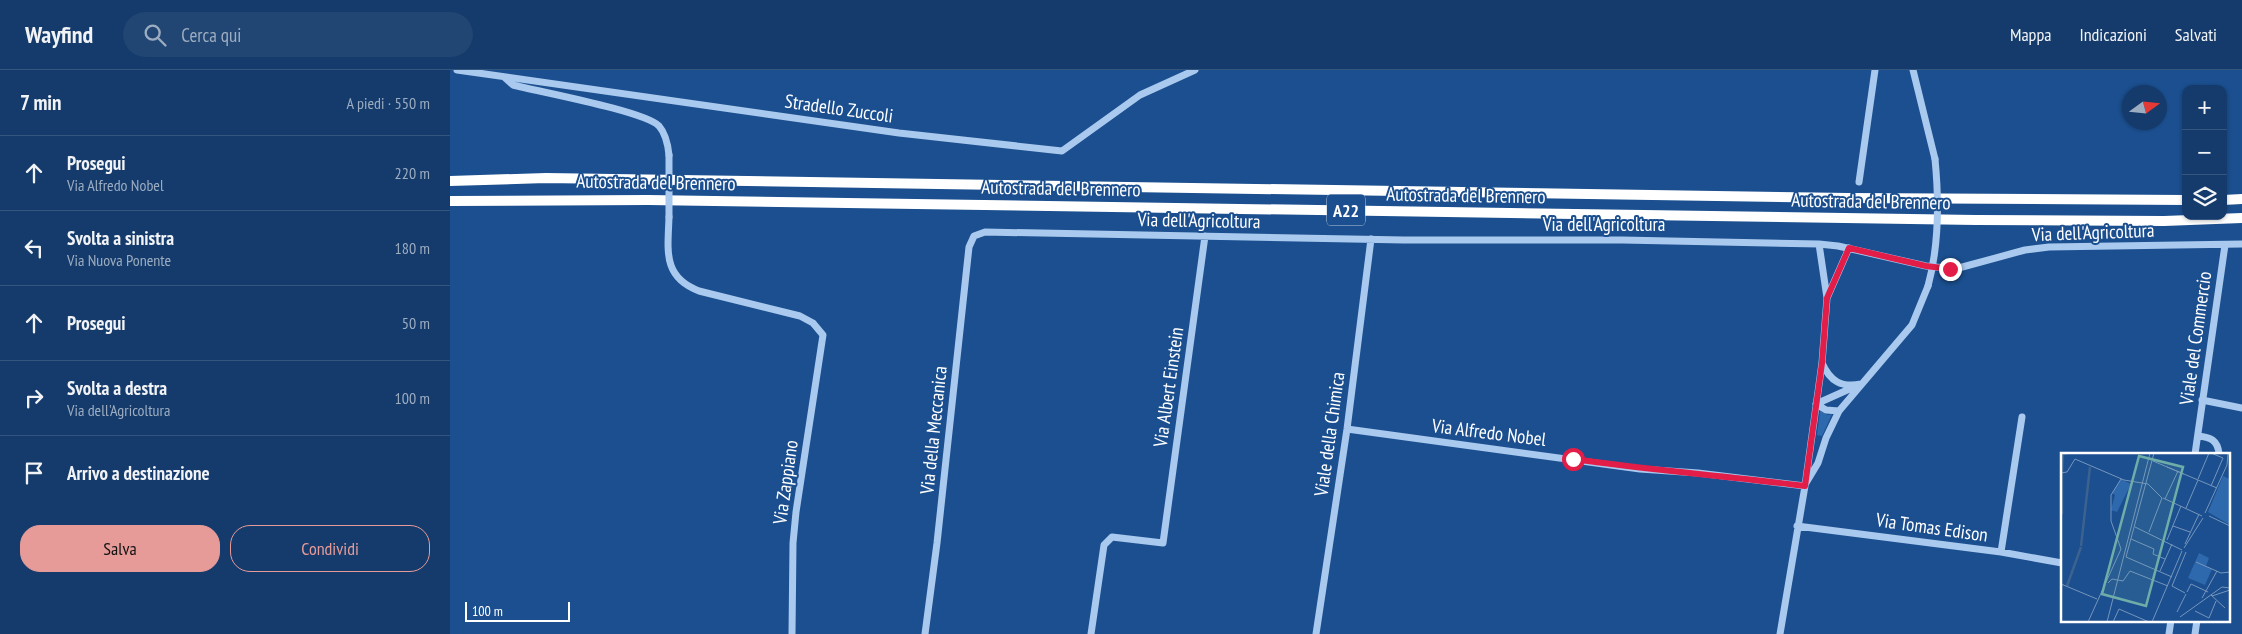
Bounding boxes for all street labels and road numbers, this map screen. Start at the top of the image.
street label: Stradello Zuccoli [783,89,895,127]
street label: Autostrada del Brennero [576,169,736,195]
street label: Autostrada del Brennero [981,175,1141,201]
street label: Autostrada del Brennero [1386,182,1546,208]
street label: Autostrada del Brennero [1791,188,1951,214]
road number: A22 [1327,194,1365,226]
street label: Via dell'Agricoltura [1136,207,1261,233]
street label: Via dell'Agricoltura [1542,212,1665,236]
street label: Via dell'Agricoltura [2030,218,2155,246]
street label: Viale del Commercio [2174,270,2216,407]
street label: Via Albert Einstein [1148,325,1188,450]
street label: Via della Meccanica [914,365,952,496]
street label: Viale della Chimica [1308,370,1350,499]
street label: Via Alfredo Nobel [1430,413,1548,451]
street label: Via Zappiano [767,438,803,527]
street label: Via Tomas Edison [1874,507,1989,547]

